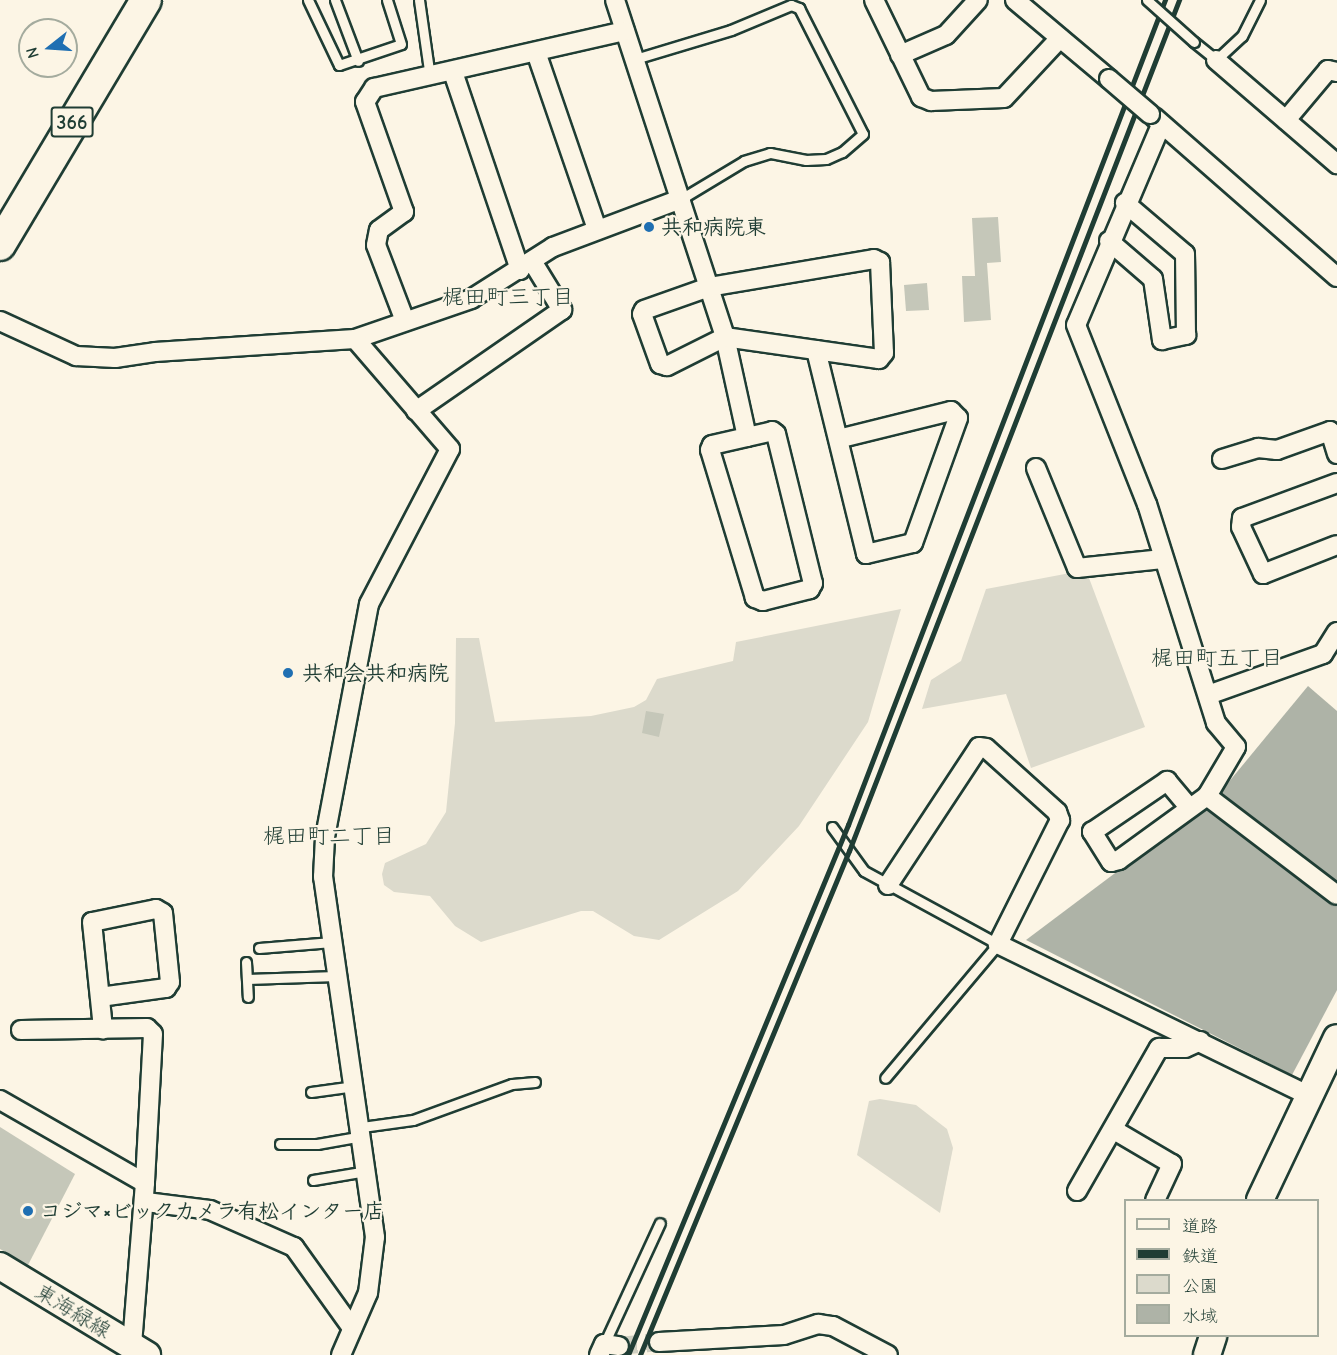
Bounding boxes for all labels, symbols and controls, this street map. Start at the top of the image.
north arrow [18,18,78,78]
text: N [23,45,43,60]
road number: 366 [50,105,94,139]
place label: 共和病院東 [661,214,766,240]
marker: 共和病院東 [642,220,656,234]
district label: 梶田町三丁目 [442,285,574,311]
district label: 梶田町五丁目 [1151,646,1283,672]
place label: 共和会共和病院 [302,660,449,686]
marker: 共和会共和病院 [279,664,297,682]
district label: 梶田町二丁目 [263,824,395,850]
place label: コジマ×ビックカメラ有松インター店 [40,1198,384,1224]
legend [1124,1199,1319,1337]
marker: コジマ×ビックカメラ有松インター店 [21,1204,35,1218]
text: 道路 [1182,1216,1218,1237]
text: 鉄道 [1182,1246,1218,1267]
text: 公園 [1182,1276,1218,1297]
street label: 東海緑線 [31,1279,115,1343]
text: 水域 [1182,1306,1218,1327]

